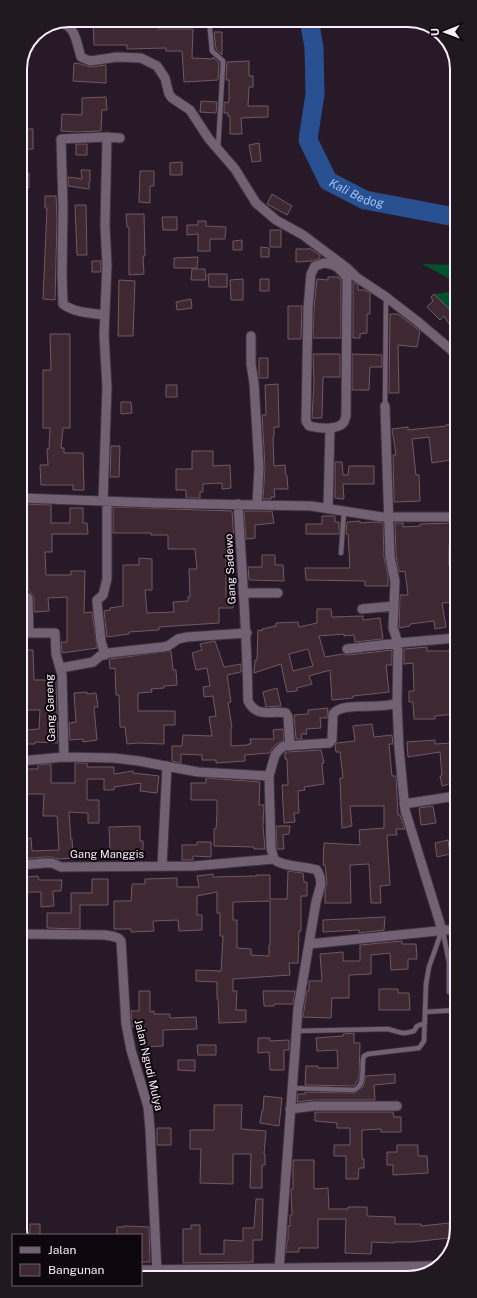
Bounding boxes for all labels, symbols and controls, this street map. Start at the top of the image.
north arrow [425,12,465,52]
text: U [429,28,441,36]
water label: Kali Bedog [327,176,386,211]
street label: Gang Sadewo [222,533,238,605]
street label: Gang Gareng [43,674,57,742]
street label: Gang Manggis [70,848,144,860]
street label: Jalan Ngudi Mulya [133,1018,165,1112]
legend [12,1234,142,1286]
text: Jalan [48,1243,77,1257]
text: Bangunan [48,1263,104,1277]

